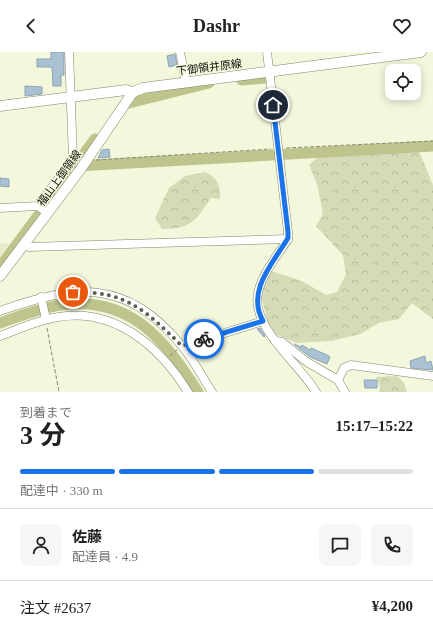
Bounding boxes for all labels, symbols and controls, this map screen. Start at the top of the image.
icon: back [20,15,42,37]
icon: heart [391,15,413,37]
text: Dashr [193,16,240,36]
street label: 下御領井原線 [176,57,242,77]
map controls [385,64,421,100]
button: locate [385,64,421,100]
pin [256,88,290,122]
icon: home [262,94,284,116]
street label: 福山上御領線 [35,148,83,208]
pin [56,275,90,309]
icon: bag [62,281,84,303]
courier [184,319,224,359]
icon: bike [193,328,215,350]
text: 到着まで [20,405,72,420]
text: 15:17–15:22 [336,418,413,434]
text: 3 分 [20,421,66,450]
text: 配達中 · 330 m [20,483,103,498]
button: person [20,524,62,566]
button: chat [319,524,361,566]
button: phone [371,524,413,566]
text: 佐藤 [72,529,102,545]
text: 配達員 · 4.9 [72,549,138,564]
text: ¥4,200 [372,598,413,614]
text: 注文 #2637 [20,600,91,616]

